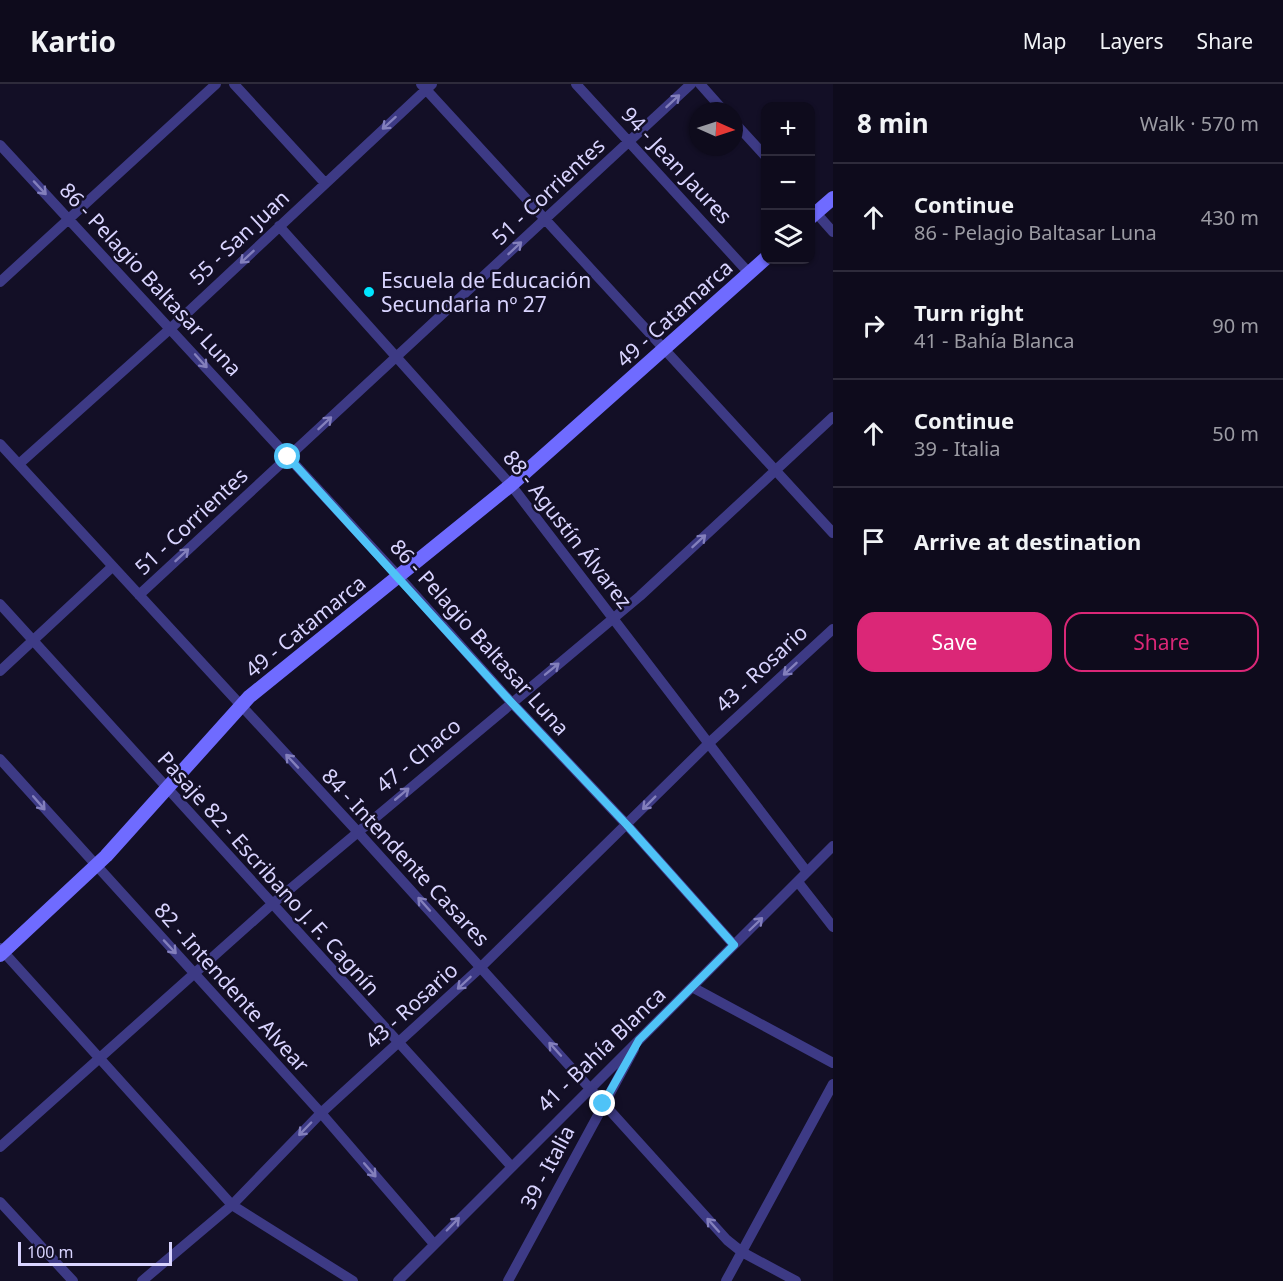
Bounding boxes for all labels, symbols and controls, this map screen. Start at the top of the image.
text: Kartio [30,22,116,60]
text: Map [1023,27,1067,55]
text: Layers [1100,27,1164,55]
text: Share [1197,27,1253,55]
one-way arrow [666,94,681,108]
street label: 94 - Jean Jaures [616,101,738,229]
north arrow [689,102,743,156]
map controls [761,102,815,264]
button: + [761,102,815,156]
text: 8 min [857,105,929,141]
text: Walk · 570 m [1140,110,1259,137]
one-way arrow [382,116,397,130]
street label: 51 - Corrientes [486,131,610,251]
button: − [761,156,815,210]
street label: 86 - Pelagio Baltasar Luna [54,176,248,382]
one-way arrow [33,180,47,195]
street label: 55 - San Juan [183,183,295,291]
text: Continue [914,189,1014,219]
icon: ahead [857,201,890,234]
text: 430 m [1201,204,1259,231]
button: layers [761,210,815,264]
text: 86 - Pelagio Baltasar Luna [914,219,1157,246]
one-way arrow [507,240,522,255]
one-way arrow [239,250,254,264]
street label: 49 - Catamarca [610,253,738,373]
place label: Escuela de Educación Secundaria nº 27 [381,266,591,318]
marker: Escuela de Educación Secundaria nº 27 [362,285,376,299]
text: Turn right [914,297,1024,327]
icon: right [857,309,890,342]
text: 90 m [1212,312,1259,339]
text: 41 - Bahía Blanca [914,327,1074,354]
one-way arrow [194,354,208,369]
text: Continue [914,405,1014,435]
one-way arrow [318,416,333,430]
icon: ahead [857,417,890,450]
text: 50 m [1212,420,1259,447]
text: 39 - Italia [914,435,1000,462]
route start [274,443,300,469]
street label: 88 - Agustín Álvarez [497,444,639,614]
street label: 51 - Corrientes [129,461,253,581]
icon: arrive [857,525,890,558]
text: Arrive at destination [914,526,1141,556]
street label: 86 - Pelagio Baltasar Luna [384,533,576,741]
one-way arrow [691,534,706,548]
one-way arrow [174,548,189,562]
street label: 49 - Catamarca [239,569,371,683]
button: Save [857,612,1052,672]
button: Share [1064,612,1259,672]
street label: 43 - Rosario [709,618,813,718]
one-way arrow [544,662,559,676]
one-way arrow [783,662,798,676]
street label: 47 - Chaco [370,711,466,799]
street label: Pasaje 82 - Escribano J. F. Cagnín [152,745,386,1001]
one-way arrow [285,754,299,769]
street label: 84 - Intendente Casares [316,762,496,952]
one-way arrow [394,787,410,800]
one-way arrow [32,795,46,810]
one-way arrow [641,796,656,811]
street label: 82 - Intendente Alvear [148,896,316,1078]
one-way arrow [417,897,431,912]
one-way arrow [748,917,763,931]
one-way arrow [162,939,176,954]
street label: 43 - Rosario [358,956,464,1054]
one-way arrow [457,976,472,990]
street label: 41 - Bahía Blanca [531,980,671,1118]
one-way arrow [548,1042,562,1057]
route end [589,1090,615,1116]
street label: 39 - Italia [513,1120,581,1214]
one-way arrow [298,1122,312,1137]
one-way arrow [363,1162,377,1177]
one-way arrow [446,1217,461,1232]
one-way arrow [706,1218,720,1233]
scale bar [18,1239,172,1266]
text: 100 m [27,1241,74,1263]

